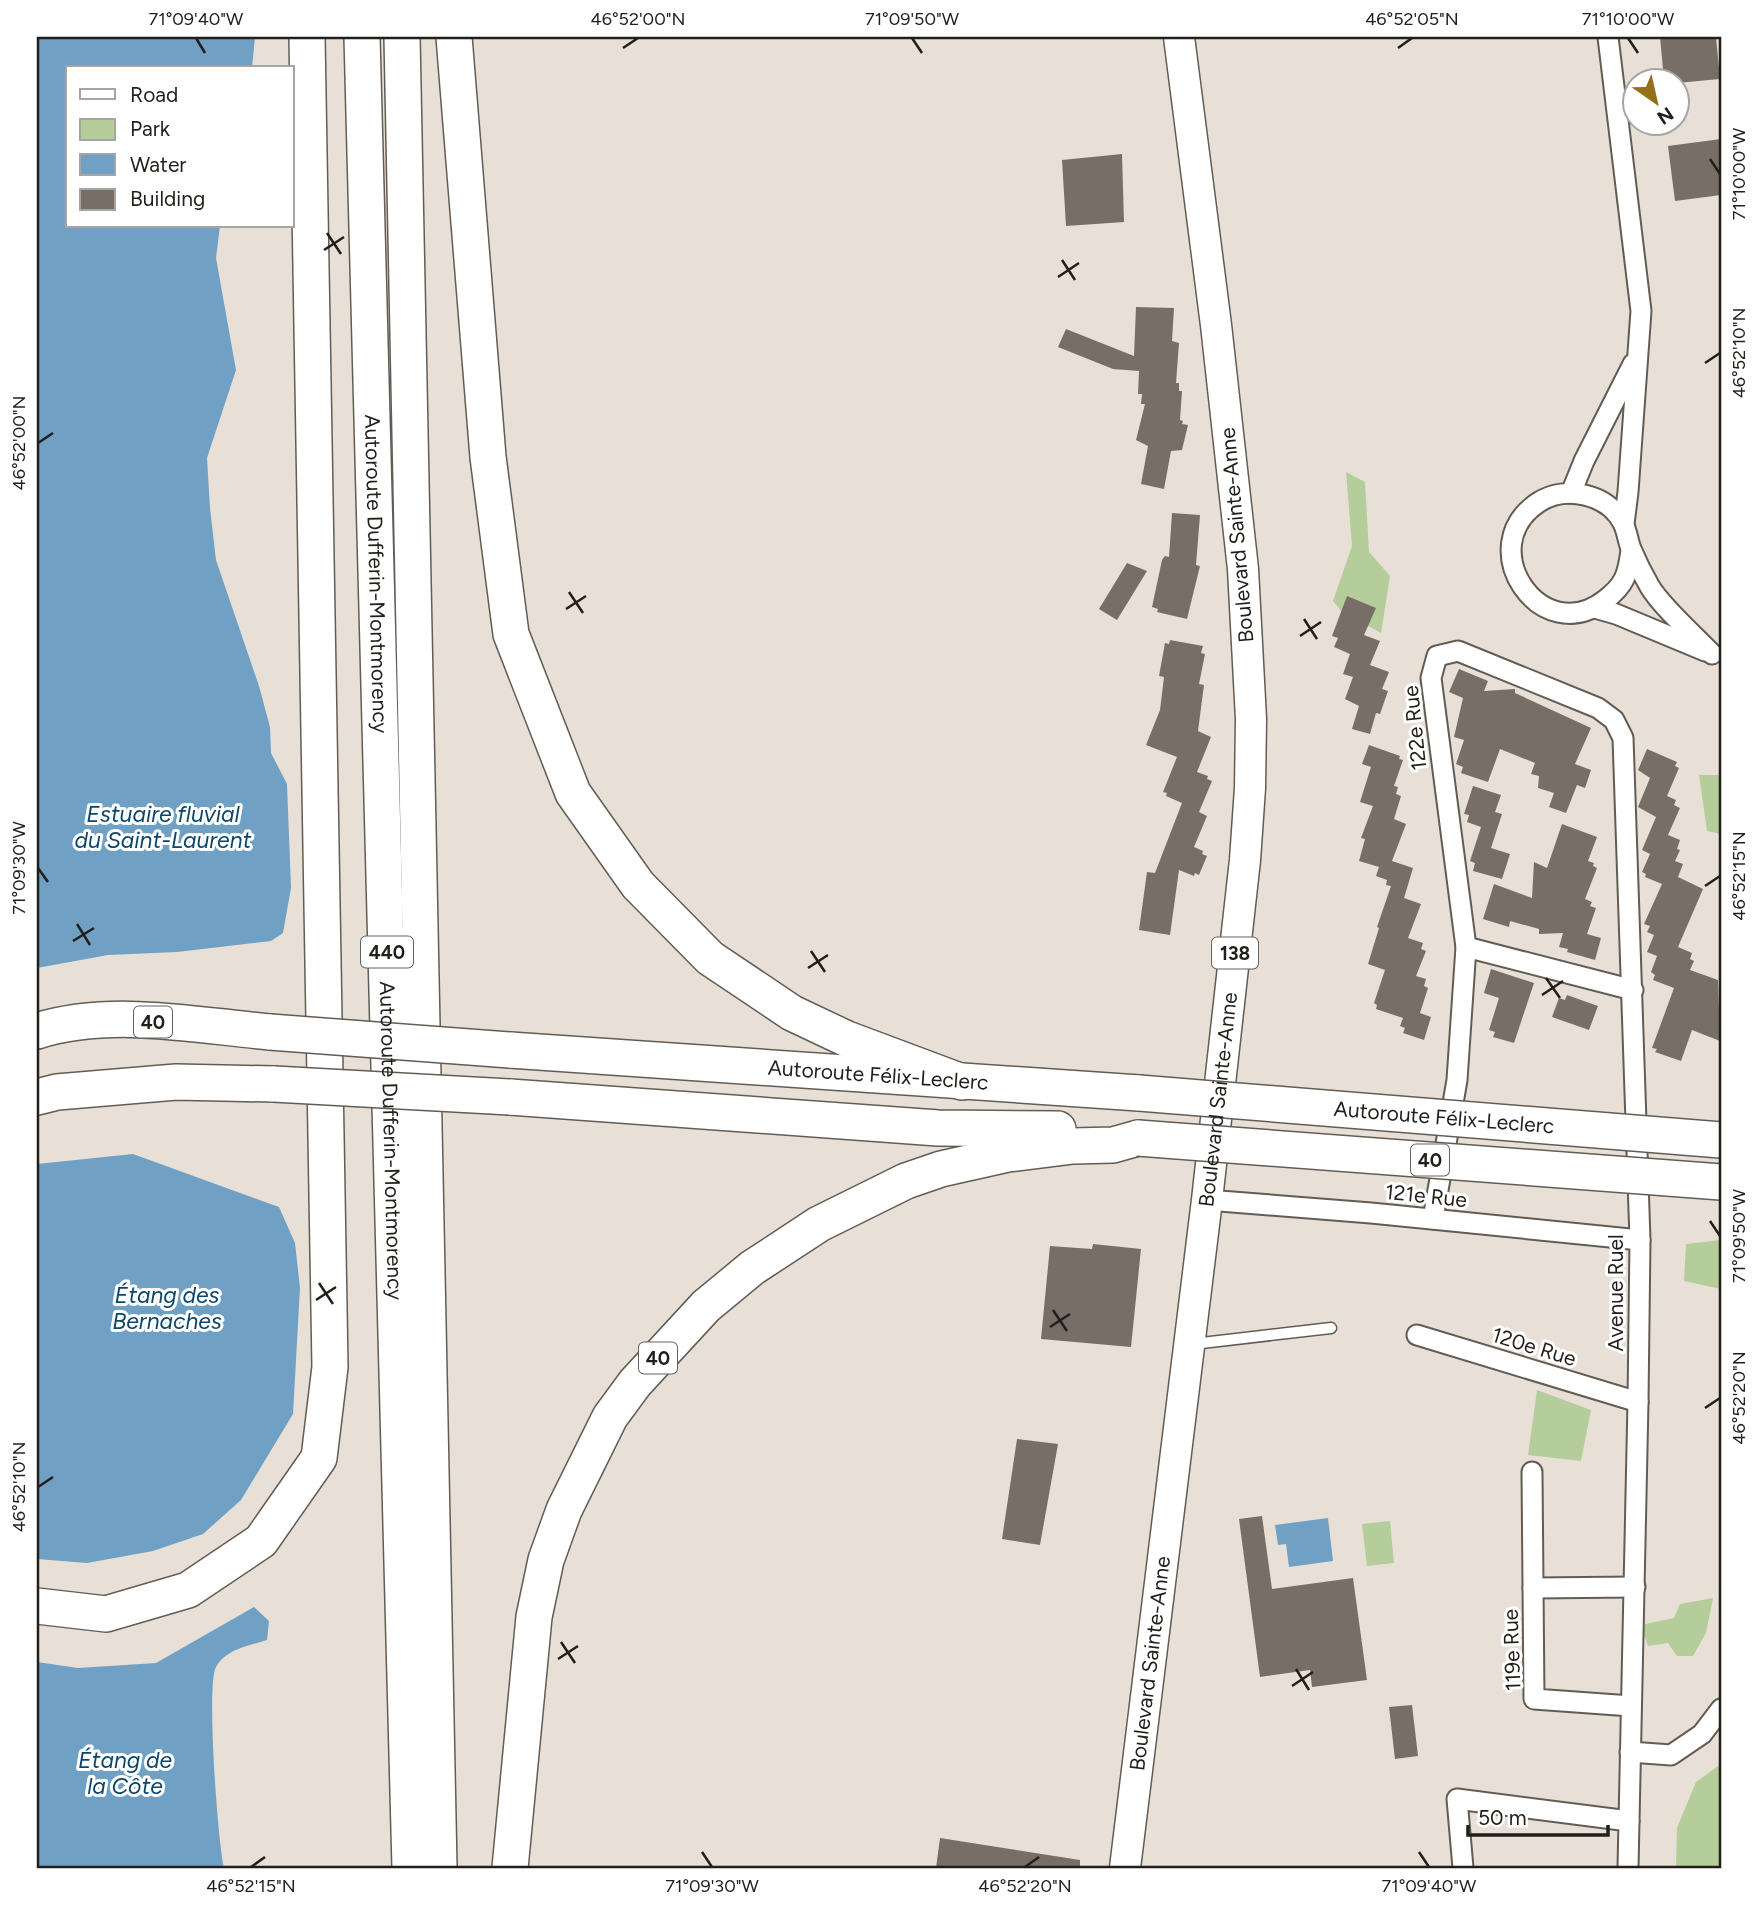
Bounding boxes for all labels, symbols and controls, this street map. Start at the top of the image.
text: 71°09'40"W [149,8,244,30]
text: 46°52'00"N [591,8,685,30]
text: 71°09'50"W [865,8,960,30]
text: 46°52'05"N [1365,8,1459,30]
text: 71°10'00"W [1582,8,1675,30]
legend [66,66,294,228]
north arrow [1622,66,1692,136]
text: Road [130,82,178,107]
text: N [1653,102,1678,129]
text: Park [130,116,171,141]
text: 71°10'00"W [1728,127,1750,220]
text: Water [130,152,186,177]
text: Building [130,186,205,211]
text: 46°52'10"N [1728,308,1750,398]
text: 46°52'00"N [8,396,30,490]
street label: Autoroute Dufferin-Montmorency [360,414,393,734]
street label: Boulevard Sainte-Anne [1215,426,1258,644]
street label: 122e Rue [1398,684,1431,772]
water label: Estuaire fluvial du Saint-Laurent [75,800,251,854]
text: 71°09'30"W [8,821,30,915]
text: 46°52'15"N [1728,831,1750,921]
road number: 440 [361,936,413,968]
road number: 138 [1212,937,1258,968]
street label: Autoroute Dufferin-Montmorency [375,981,408,1301]
street label: Boulevard Sainte-Anne [1193,991,1242,1208]
road number: 40 [134,1006,172,1038]
street label: Autoroute Félix-Leclerc [767,1055,989,1095]
street label: Autoroute Félix-Leclerc [1333,1096,1555,1138]
road number: 40 [1411,1144,1449,1176]
street label: 121e Rue [1384,1179,1468,1212]
text: 71°09'50"W [1728,1188,1750,1283]
street label: Avenue Ruel [1603,1234,1628,1352]
water label: Étang des Bernaches [112,1281,222,1335]
street label: 120e Rue [1489,1322,1579,1371]
road number: 40 [639,1342,677,1374]
text: 46°52'20"N [1728,1351,1750,1445]
text: 46°52'10"N [8,1442,30,1532]
street label: Boulevard Sainte-Anne [1124,1555,1175,1772]
street label: 119e Rue [1498,1608,1525,1692]
water label: Étang de la Côte [78,1746,172,1800]
scale bar [1468,1793,1608,1837]
text: 50 m [1478,1805,1527,1830]
text: 46°52'15"N [206,1875,296,1897]
text: 71°09'30"W [665,1875,759,1897]
text: 46°52'20"N [978,1875,1072,1897]
text: 71°09'40"W [1382,1875,1477,1897]

